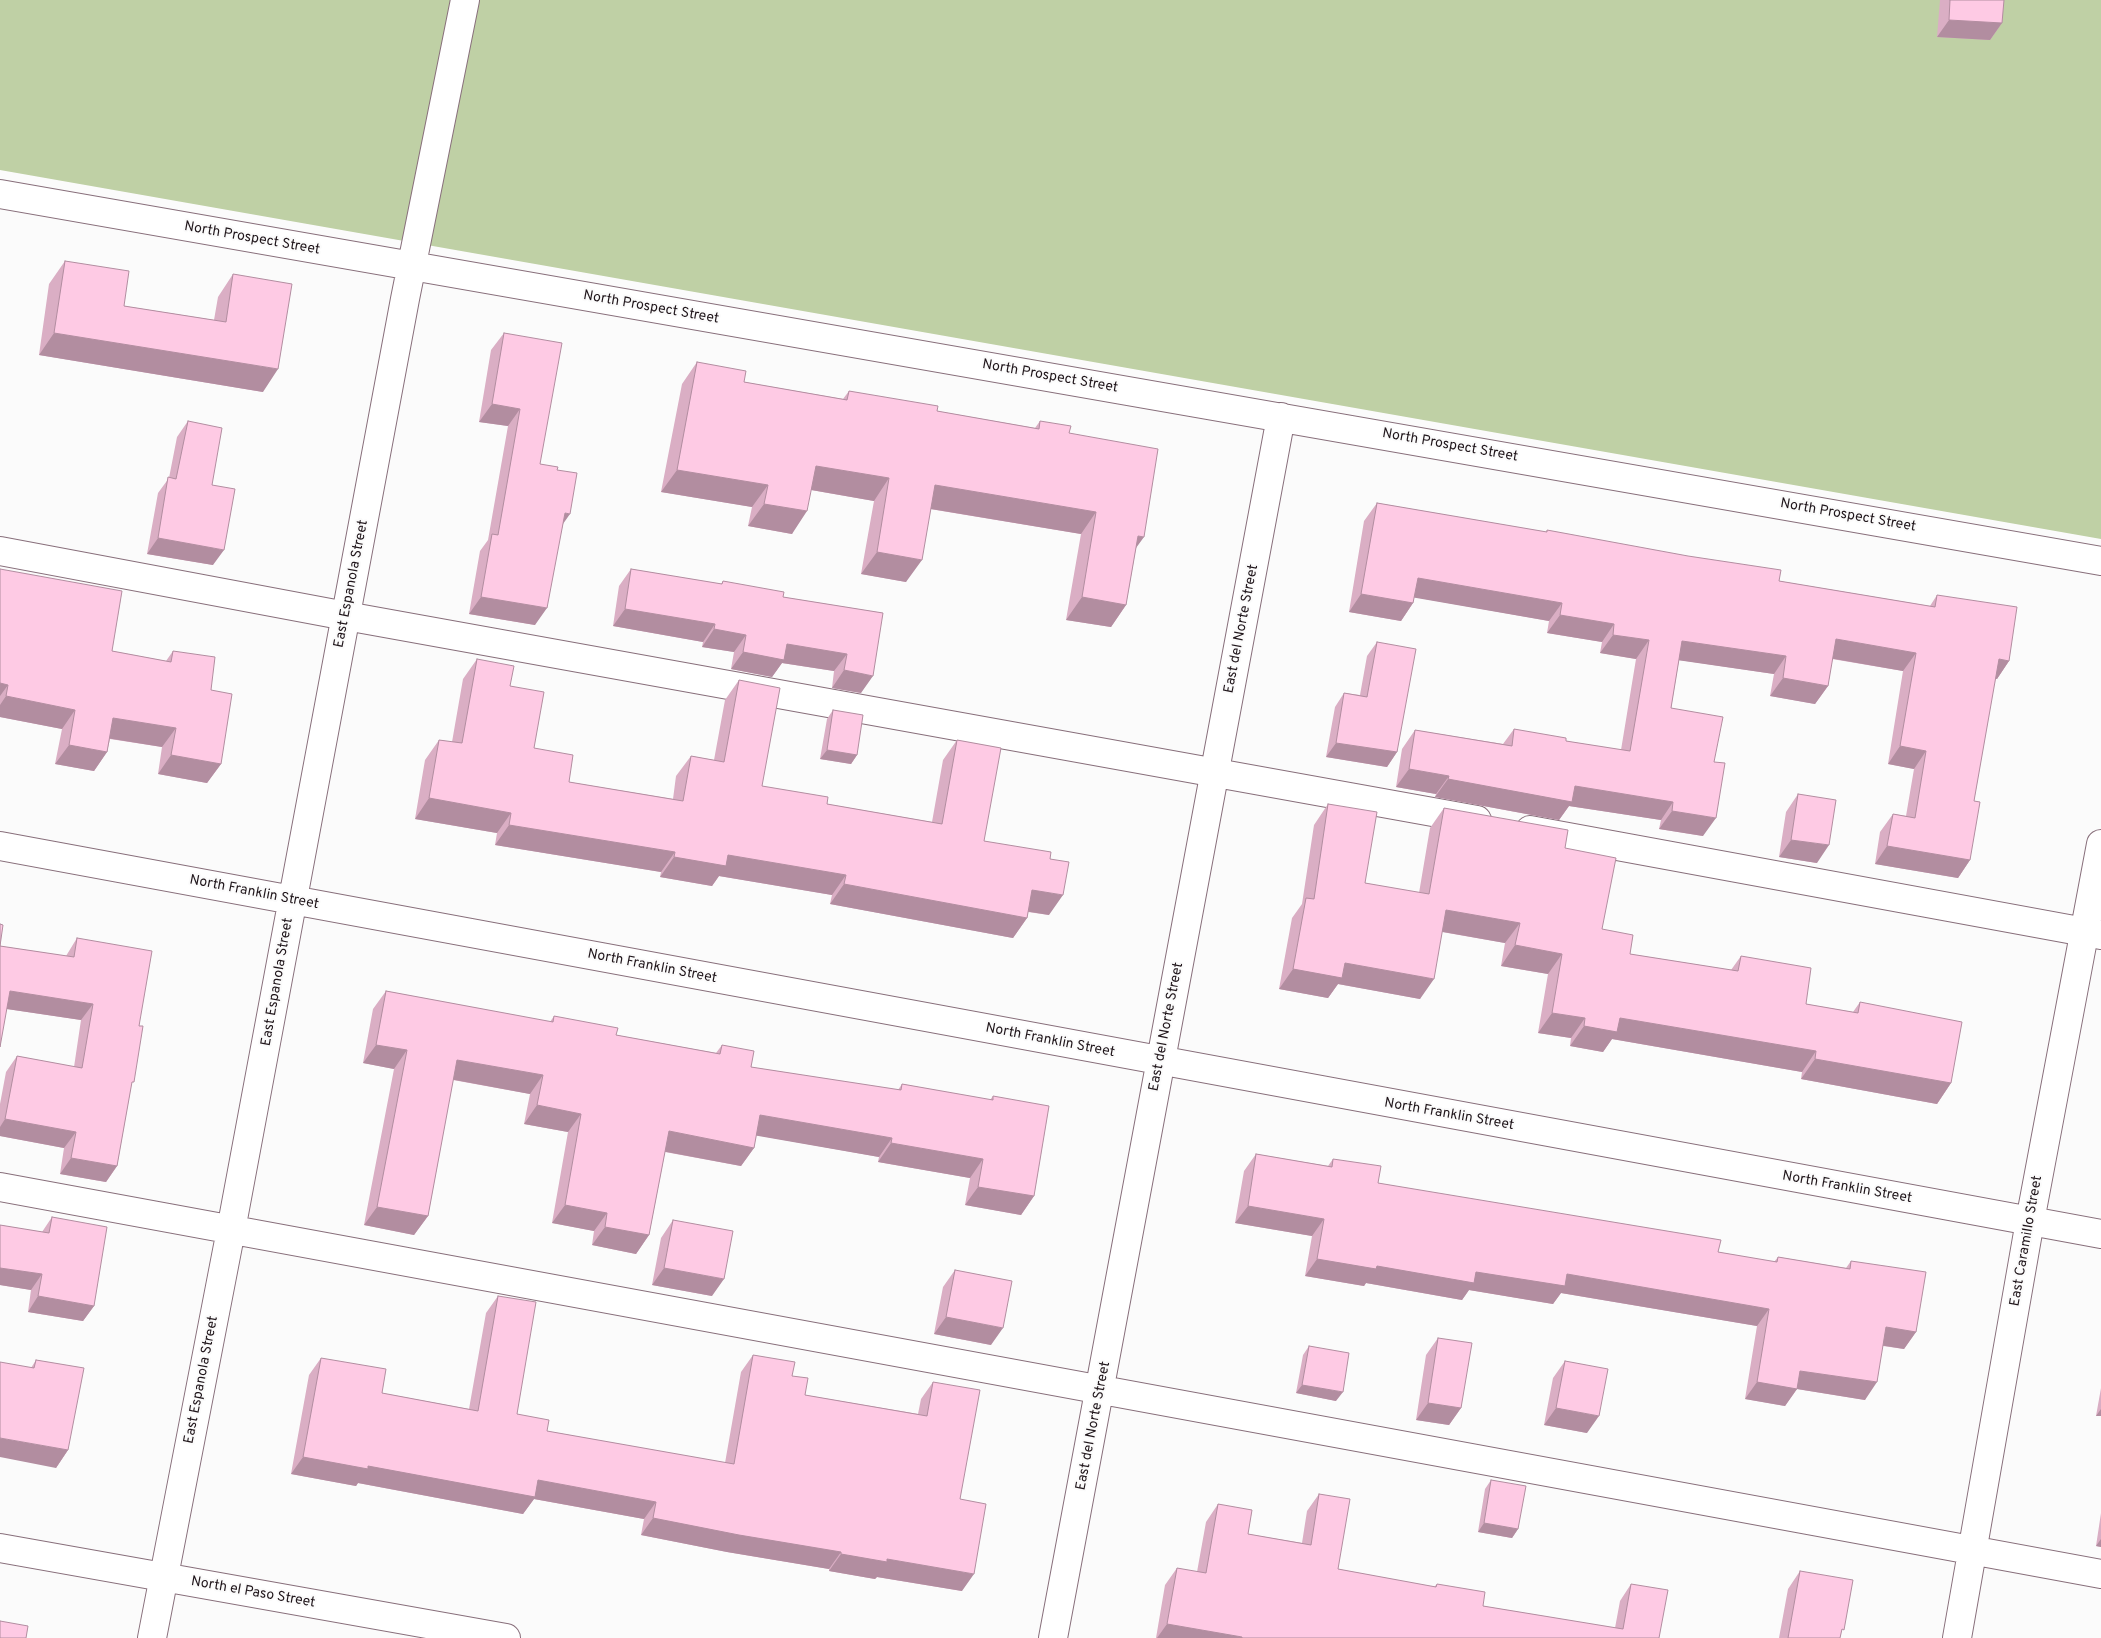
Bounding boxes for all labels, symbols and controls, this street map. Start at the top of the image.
street label: North Prospect Street [183,219,321,259]
street label: North Prospect Street [582,288,720,328]
street label: North Prospect Street [981,357,1119,397]
street label: North Prospect Street [1381,426,1519,466]
street label: North Prospect Street [1779,496,1917,536]
street label: East Espanola Street [331,519,373,649]
street label: East del Norte Street [1221,563,1263,695]
street label: North Franklin Street [188,872,320,914]
street label: East Espanola Street [258,917,298,1047]
street label: North Franklin Street [586,946,718,988]
street label: East del Norte Street [1146,961,1188,1093]
street label: North Franklin Street [984,1020,1116,1062]
street label: North Franklin Street [1383,1095,1515,1135]
street label: North Franklin Street [1781,1168,1913,1208]
street label: East Caramillo Street [2007,1174,2047,1308]
street label: East Espanola Street [181,1315,223,1445]
street label: East del Norte Street [1073,1360,1115,1492]
street label: North el Paso Street [190,1574,316,1612]

